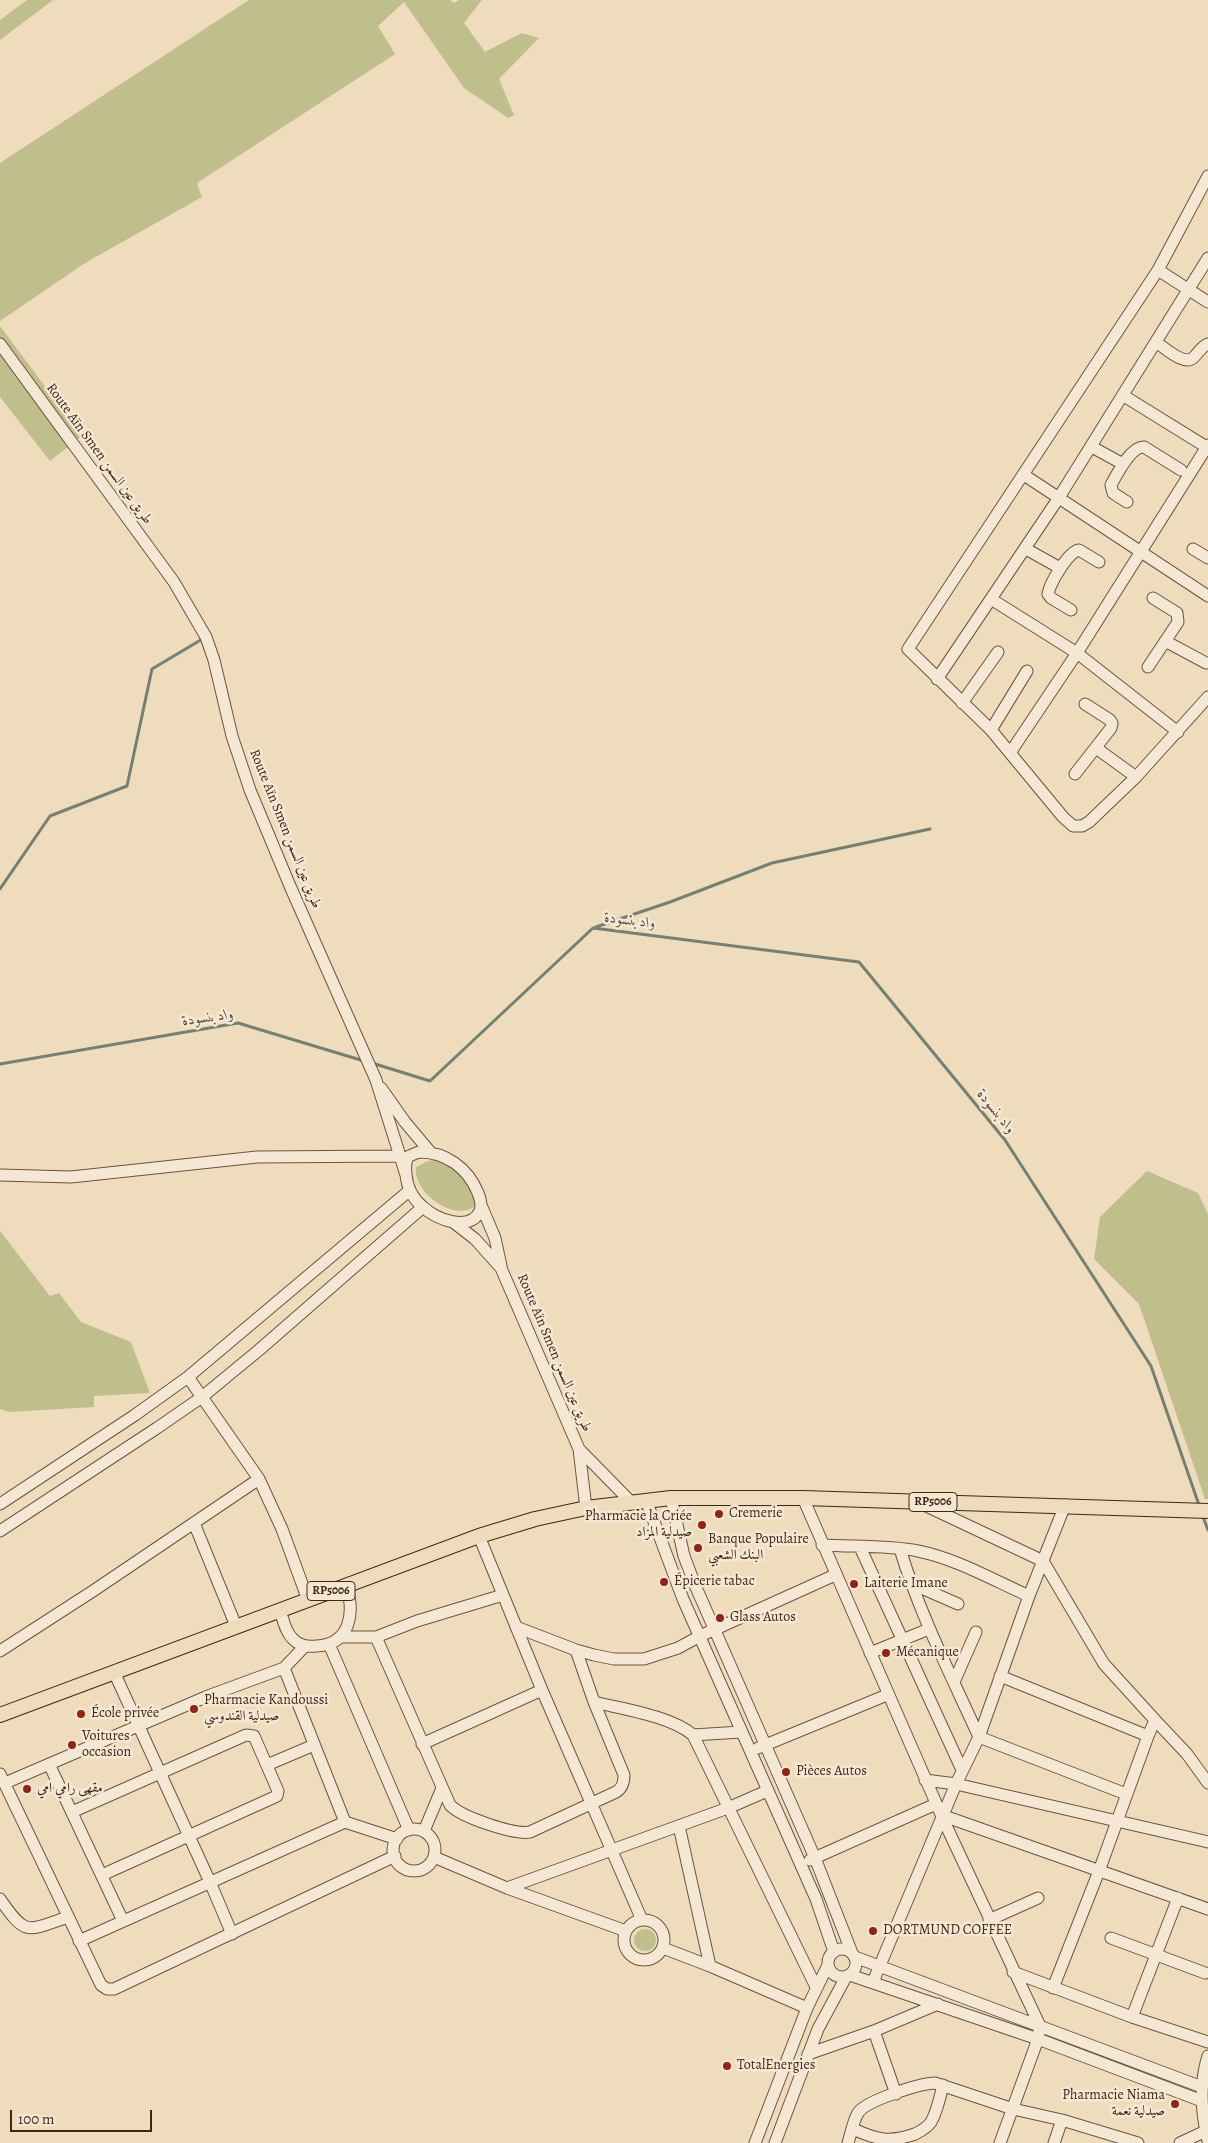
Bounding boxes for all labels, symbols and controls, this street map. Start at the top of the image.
street label: Route Aïn Smen طريق عين السمن [42,380,156,528]
street label: Route Aïn Smen طريق عين السمن [245,747,325,911]
water label: واد بنسودة [603,909,657,933]
water label: واد بنسودة [181,1005,235,1031]
water label: واد بنسودة [973,1086,1019,1138]
street label: Route Aïn Smen طريق عين السمن [513,1271,595,1435]
road number: RP5006 [909,1492,957,1511]
place label: Cremerie [729,1506,782,1522]
marker: Cremerie [713,1508,725,1520]
place label: Pharmacie la Criée صيدلية المزاد [585,1509,692,1541]
marker: Pharmacie la Criée صيدلية المزاد [696,1519,708,1531]
place label: Banque Populaire البنك الشعبي [708,1532,809,1564]
marker: Banque Populaire البنك الشعبي [692,1542,704,1554]
place label: Épicerie tabac [674,1574,755,1590]
marker: Épicerie tabac [658,1576,670,1588]
place label: Laiterie Imane [864,1576,948,1592]
marker: Laiterie Imane [848,1578,860,1590]
road number: RP5006 [307,1582,355,1600]
place label: Glass Autos [730,1610,796,1626]
marker: Glass Autos [714,1612,726,1624]
place label: Mécanique [896,1645,959,1661]
marker: Mécanique [880,1647,892,1659]
place label: Pharmacie Kandoussi صيدلية القندوسي [204,1693,328,1725]
marker: Pharmacie Kandoussi صيدلية القندوسي [188,1703,200,1715]
place label: École privée [91,1706,159,1722]
marker: École privée [75,1708,87,1720]
place label: Voitures occasion [82,1729,131,1761]
marker: Voitures occasion [66,1739,78,1751]
place label: Pièces Autos [796,1764,867,1780]
marker: Pièces Autos [780,1766,792,1778]
place label: مقهى رامي امي [37,1781,103,1797]
marker: مقهى رامي امي [21,1783,33,1795]
place label: DORTMUND COFFEE [883,1923,1012,1939]
marker: DORTMUND COFFEE [867,1925,879,1937]
place label: TotalEnergies [737,2058,815,2074]
marker: TotalEnergies [721,2060,733,2072]
place label: Pharmacie Niama صيدلية نعمة [1062,2088,1165,2120]
marker: Pharmacie Niama صيدلية نعمة [1169,2098,1181,2110]
scale bar [12,2100,155,2132]
text: 100 m [18,2109,55,2129]

